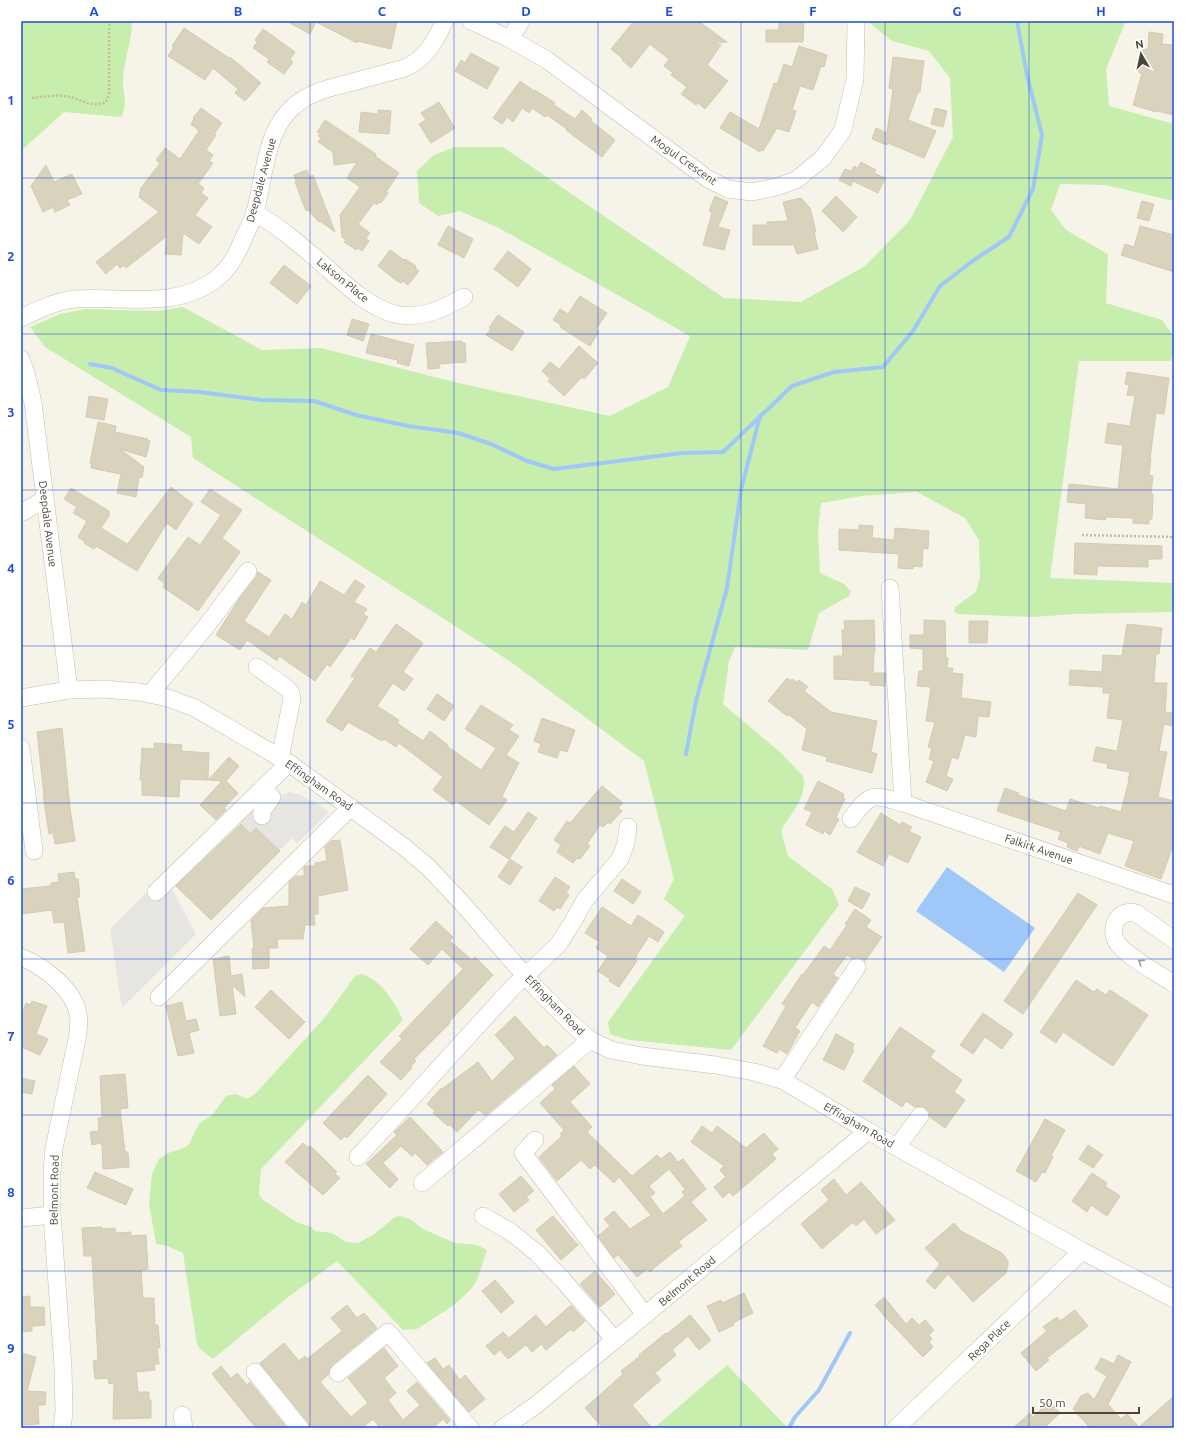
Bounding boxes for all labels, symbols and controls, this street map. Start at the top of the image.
text: A [89,4,99,18]
text: B [234,4,243,18]
text: C [378,4,387,18]
text: D [521,4,531,18]
text: E [665,4,673,18]
text: F [809,4,817,18]
text: G [953,4,962,18]
text: H [1096,4,1106,18]
north arrow [1121,34,1161,74]
text: N [1134,38,1144,51]
text: 1 [7,93,15,107]
street label: Mogul Crescent [649,133,720,188]
street label: Deepdale Avenue [244,136,278,224]
text: 2 [7,249,15,263]
street label: Lakson Place [315,255,371,305]
text: 3 [7,405,15,419]
street label: Deepdale Avenue [37,480,59,568]
text: 4 [7,561,15,575]
text: 5 [7,717,15,731]
street label: Effingham Road [283,757,355,813]
street label: Falkirk Avenue [1003,832,1075,866]
text: 6 [7,873,15,887]
one-way arrow [1138,959,1145,967]
street label: Effingham Road [523,973,587,1037]
text: 7 [7,1029,15,1043]
street label: Effingham Road [822,1100,896,1150]
street label: Belmont Road [47,1155,61,1225]
text: 8 [7,1185,15,1199]
street label: Belmont Road [656,1254,718,1308]
street label: Rega Place [966,1317,1012,1363]
text: 9 [7,1341,15,1355]
scale bar [1033,1389,1139,1415]
text: 50 m [1039,1396,1066,1409]

